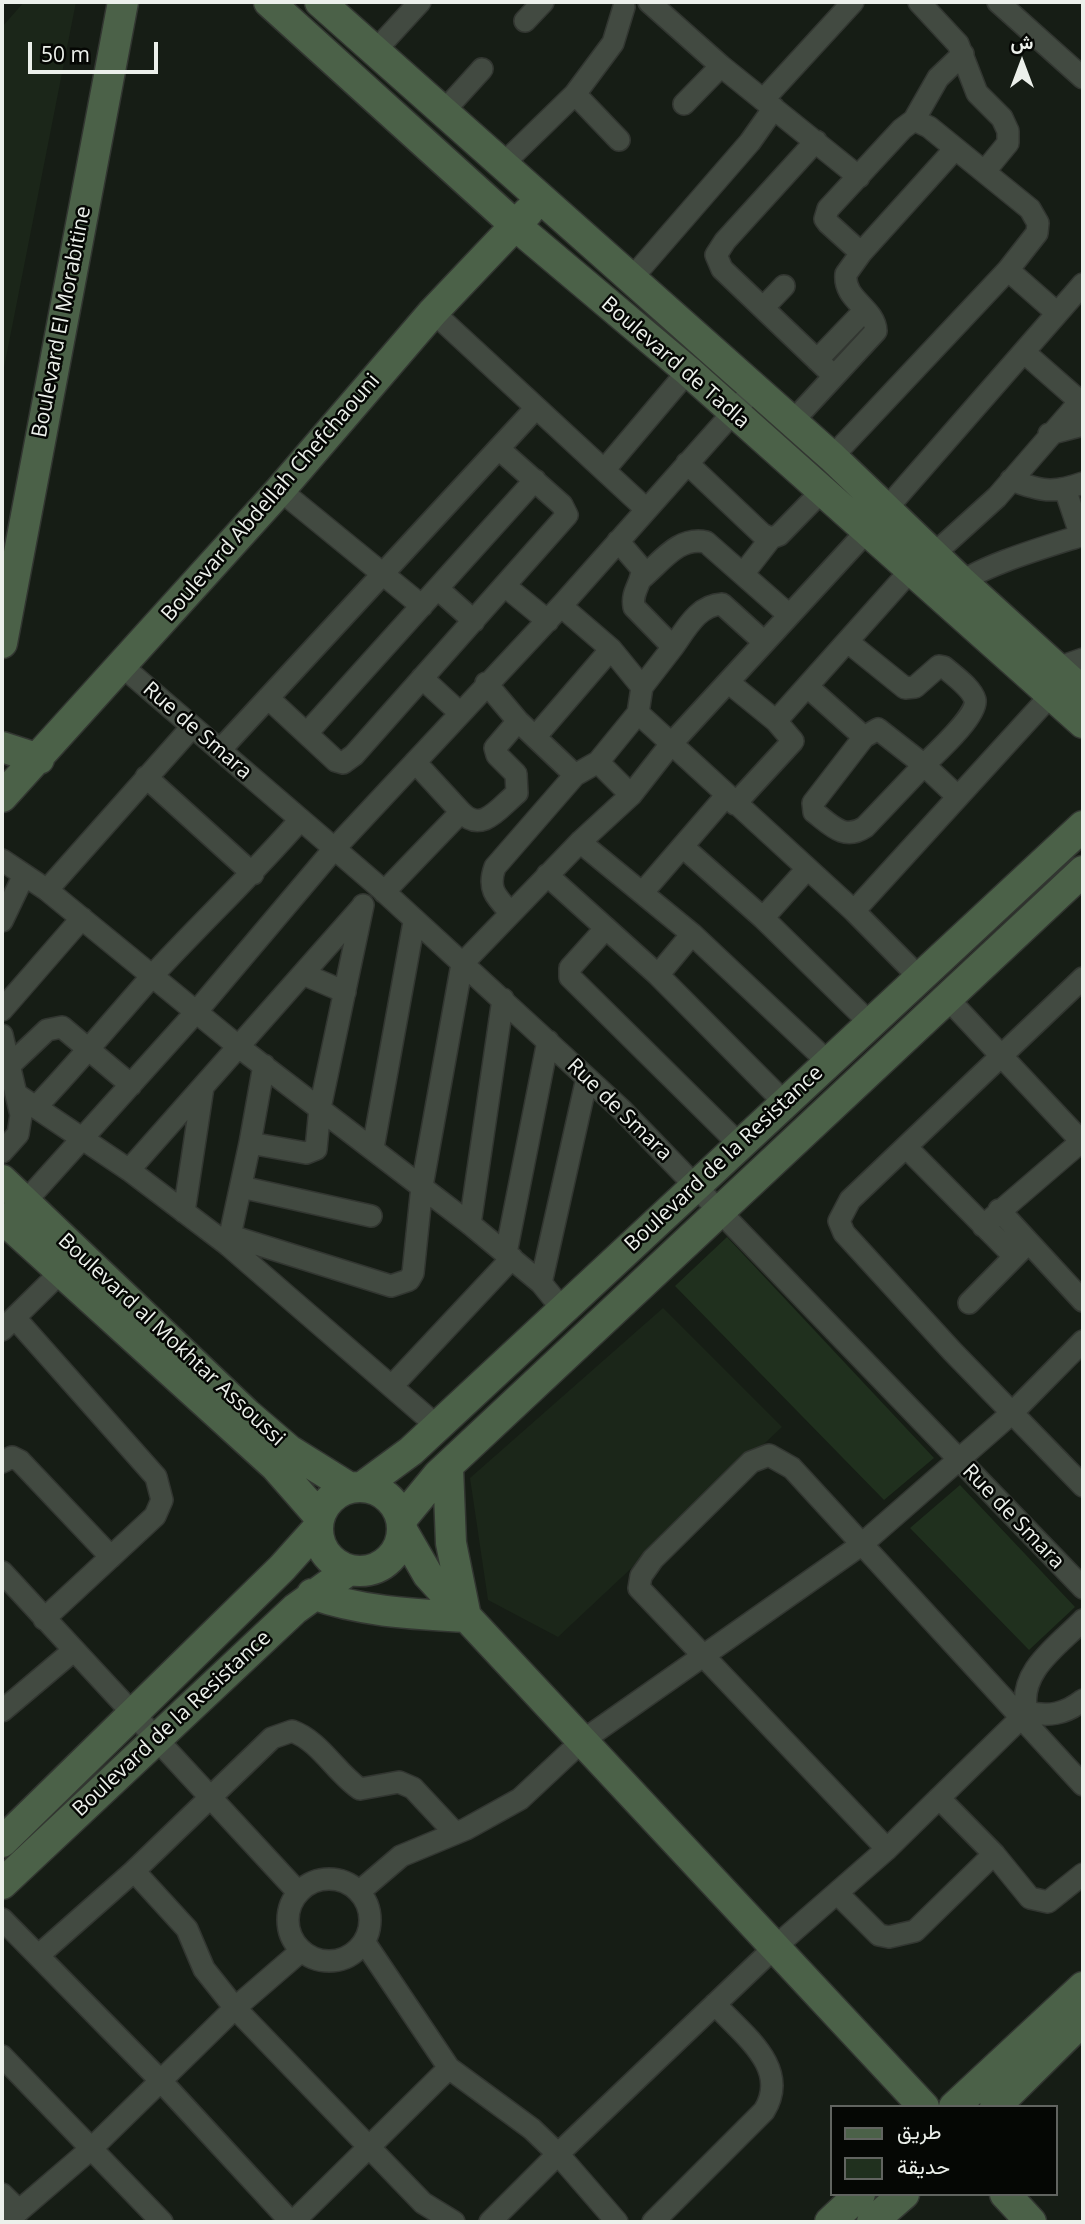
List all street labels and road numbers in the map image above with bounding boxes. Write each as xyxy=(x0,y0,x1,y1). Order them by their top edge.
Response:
street label: Boulevard El Morabitine xyxy=(27,204,97,440)
street label: Boulevard de Tadla xyxy=(596,292,754,434)
street label: Boulevard Abdellah Chefchaouni xyxy=(157,369,385,627)
street label: Rue de Smara xyxy=(137,677,257,785)
street label: Rue de Smara xyxy=(561,1054,677,1166)
street label: Boulevard de la Resistance xyxy=(620,1061,828,1257)
street label: Boulevard al Mokhtar Assoussi xyxy=(53,1228,289,1452)
street label: Rue de Smara xyxy=(957,1459,1069,1575)
street label: Boulevard de la Resistance xyxy=(68,1626,276,1822)

